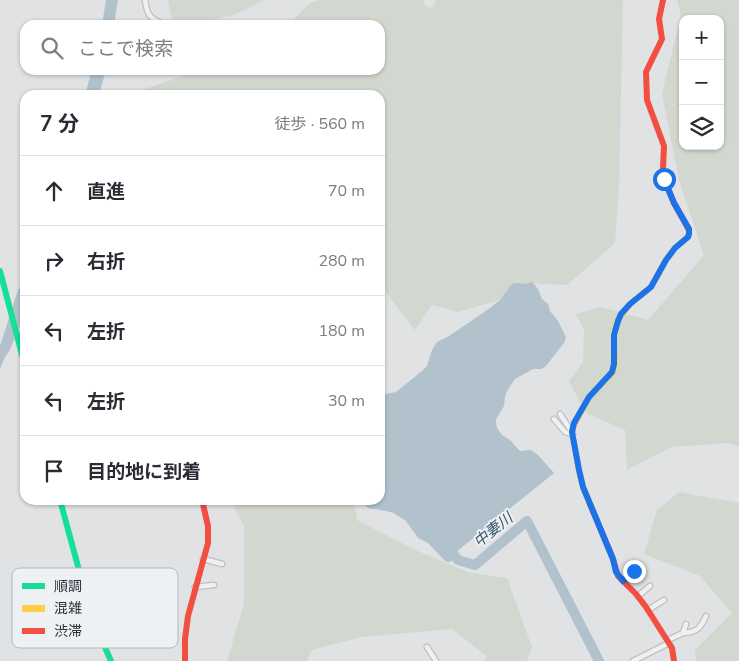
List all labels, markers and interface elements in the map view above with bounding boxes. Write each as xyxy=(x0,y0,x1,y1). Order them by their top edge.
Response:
map controls xyxy=(679,15,724,150)
button: + xyxy=(679,15,724,60)
search box xyxy=(20,20,385,75)
icon: search xyxy=(38,34,66,62)
text: ここで検索 xyxy=(78,36,173,62)
button: − xyxy=(679,60,724,105)
button: layers xyxy=(679,105,724,150)
text: 7 分 xyxy=(40,110,79,138)
text: 徒歩 · 560 m xyxy=(275,113,365,135)
route start xyxy=(653,168,676,191)
icon: ahead xyxy=(40,177,68,205)
text: 直進 xyxy=(87,179,125,205)
text: 70 m xyxy=(328,180,365,202)
icon: right xyxy=(40,247,68,275)
text: 右折 xyxy=(87,249,125,275)
text: 280 m xyxy=(318,250,365,272)
icon: left xyxy=(40,317,68,345)
text: 左折 xyxy=(87,319,125,345)
text: 180 m xyxy=(318,320,365,342)
icon: left xyxy=(40,387,68,415)
text: 左折 xyxy=(87,389,125,415)
text: 30 m xyxy=(328,390,365,412)
icon: arrive xyxy=(40,457,68,485)
text: 目的地に到着 xyxy=(87,459,201,485)
water label: 中妻川 xyxy=(469,507,518,552)
route end xyxy=(623,560,646,583)
legend xyxy=(12,568,178,648)
text: 順調 xyxy=(54,577,82,596)
text: 混雑 xyxy=(54,599,82,618)
text: 渋滞 xyxy=(54,622,82,641)

